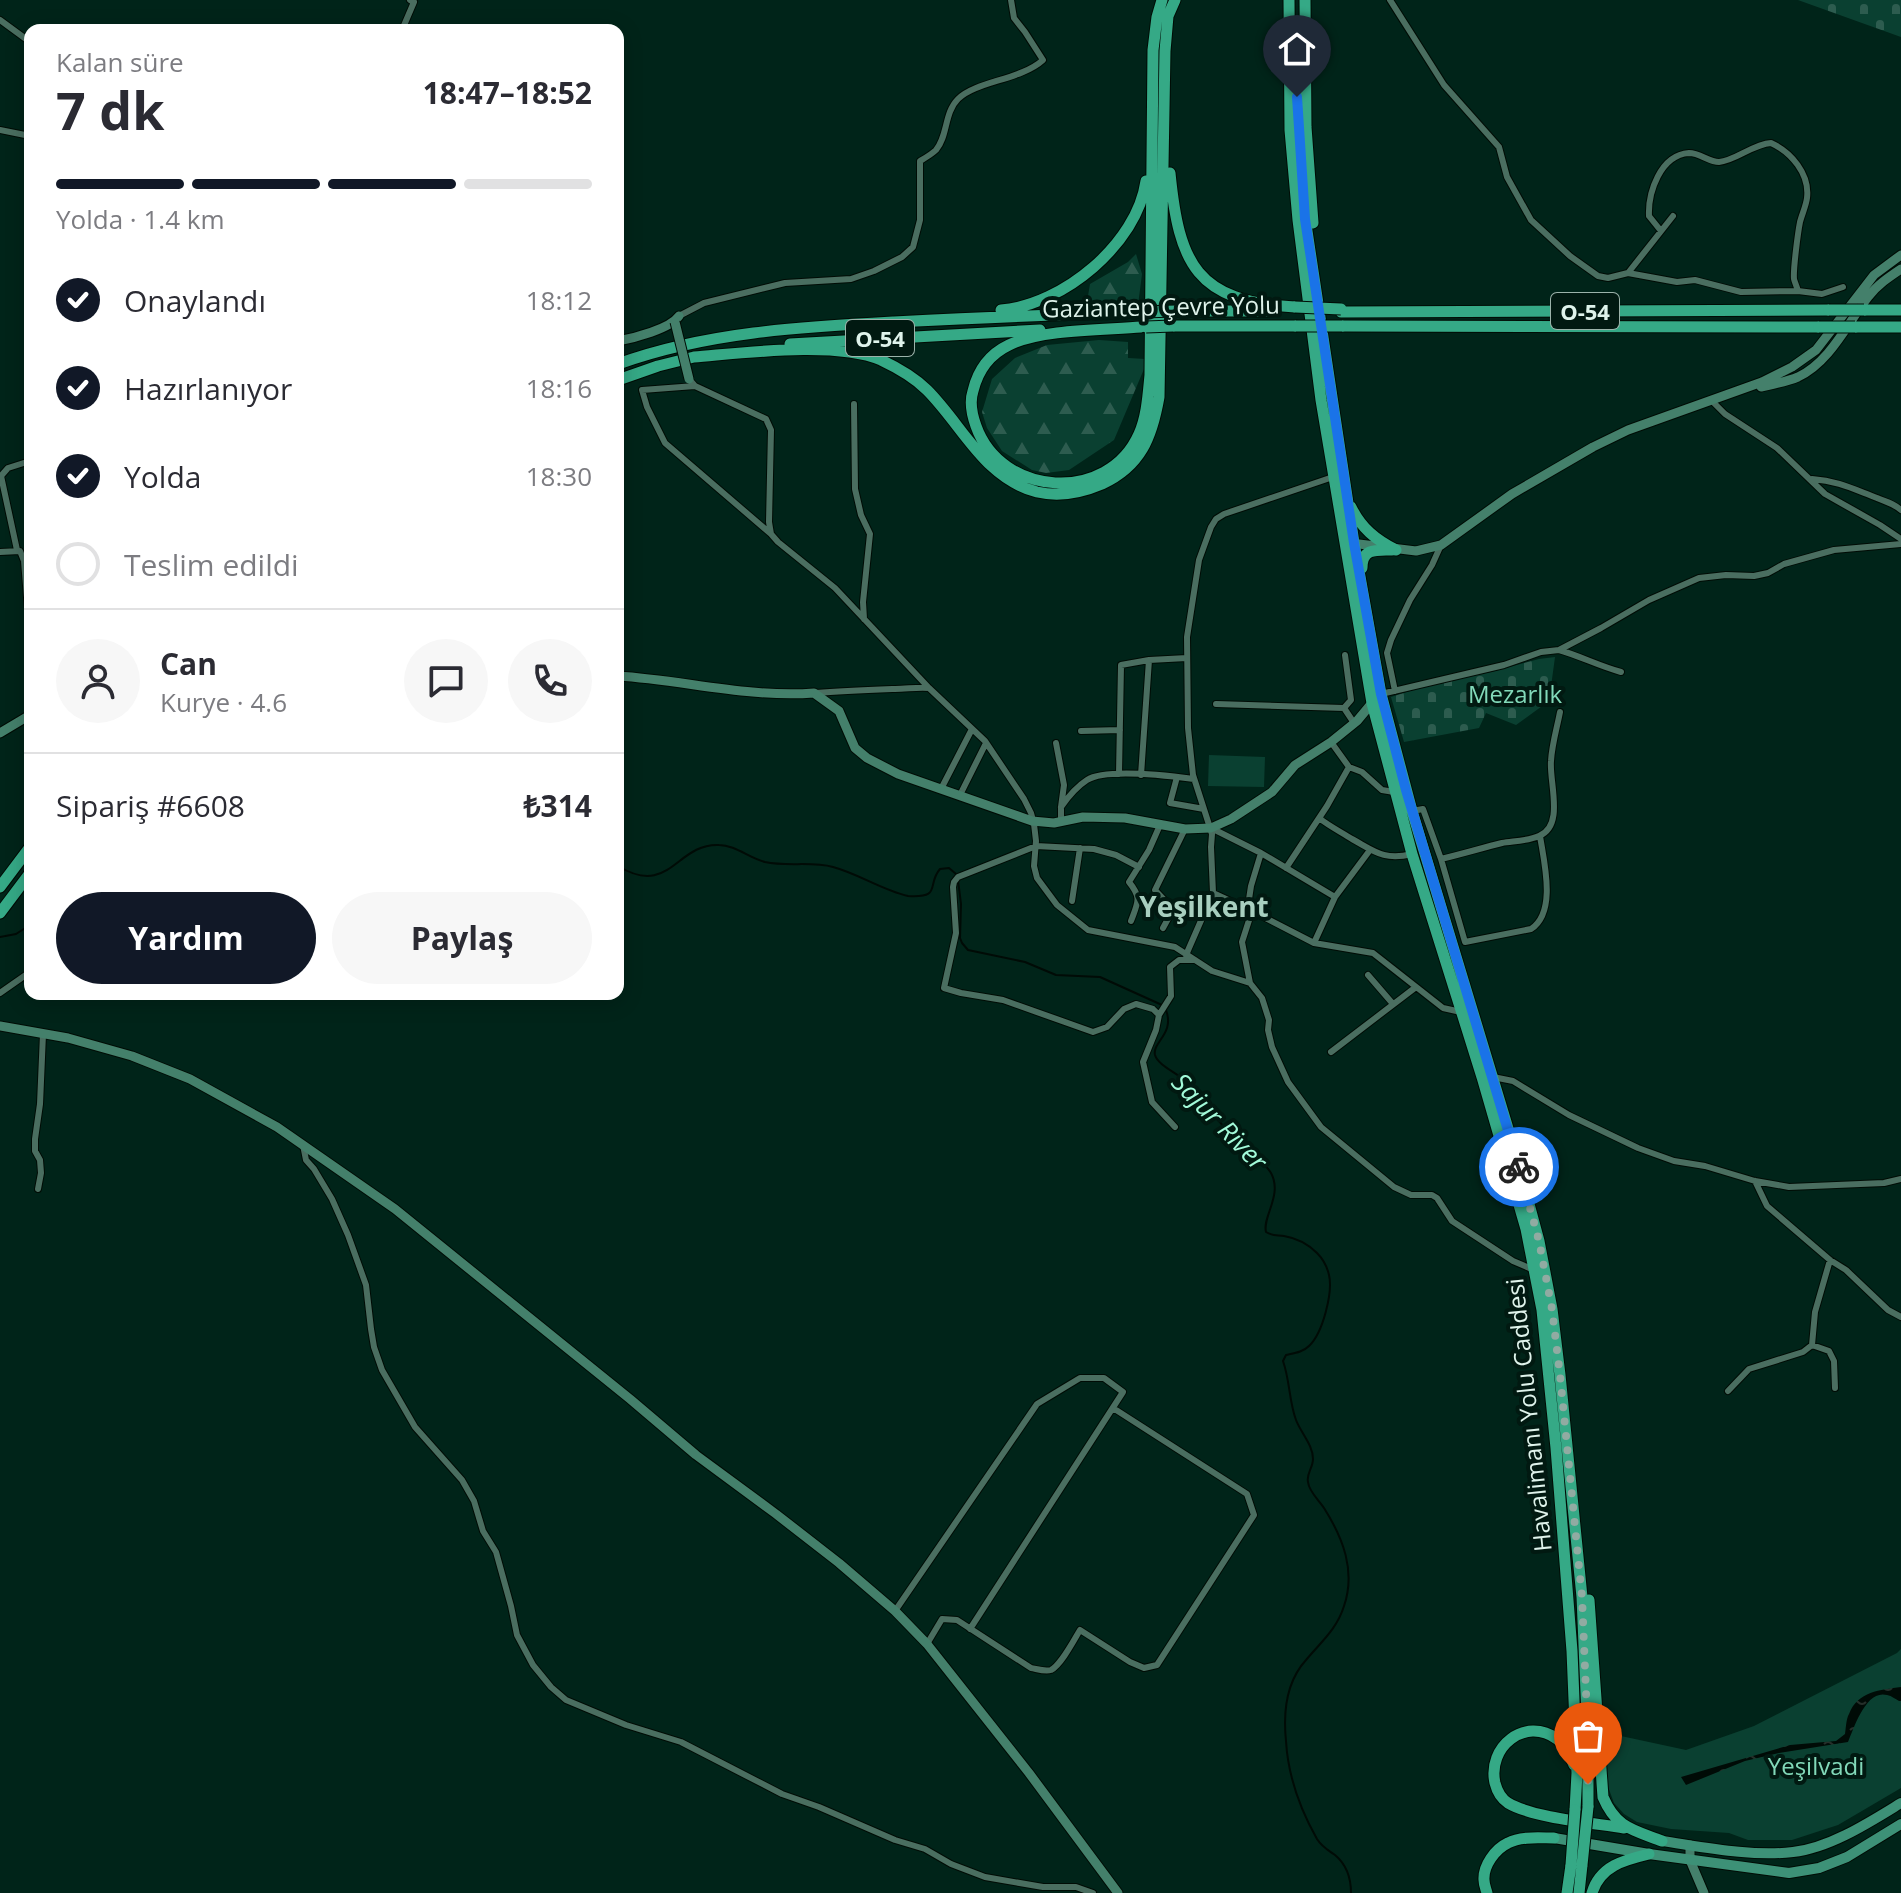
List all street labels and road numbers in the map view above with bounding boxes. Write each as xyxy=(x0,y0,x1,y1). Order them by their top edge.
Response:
street label: Gaziantep Çevre Yolu xyxy=(1042,287,1280,325)
road number: O-54 xyxy=(1551,293,1619,329)
road number: O-54 xyxy=(846,320,914,356)
street label: Havalimanı Yolu Caddesi xyxy=(1497,1277,1559,1553)

